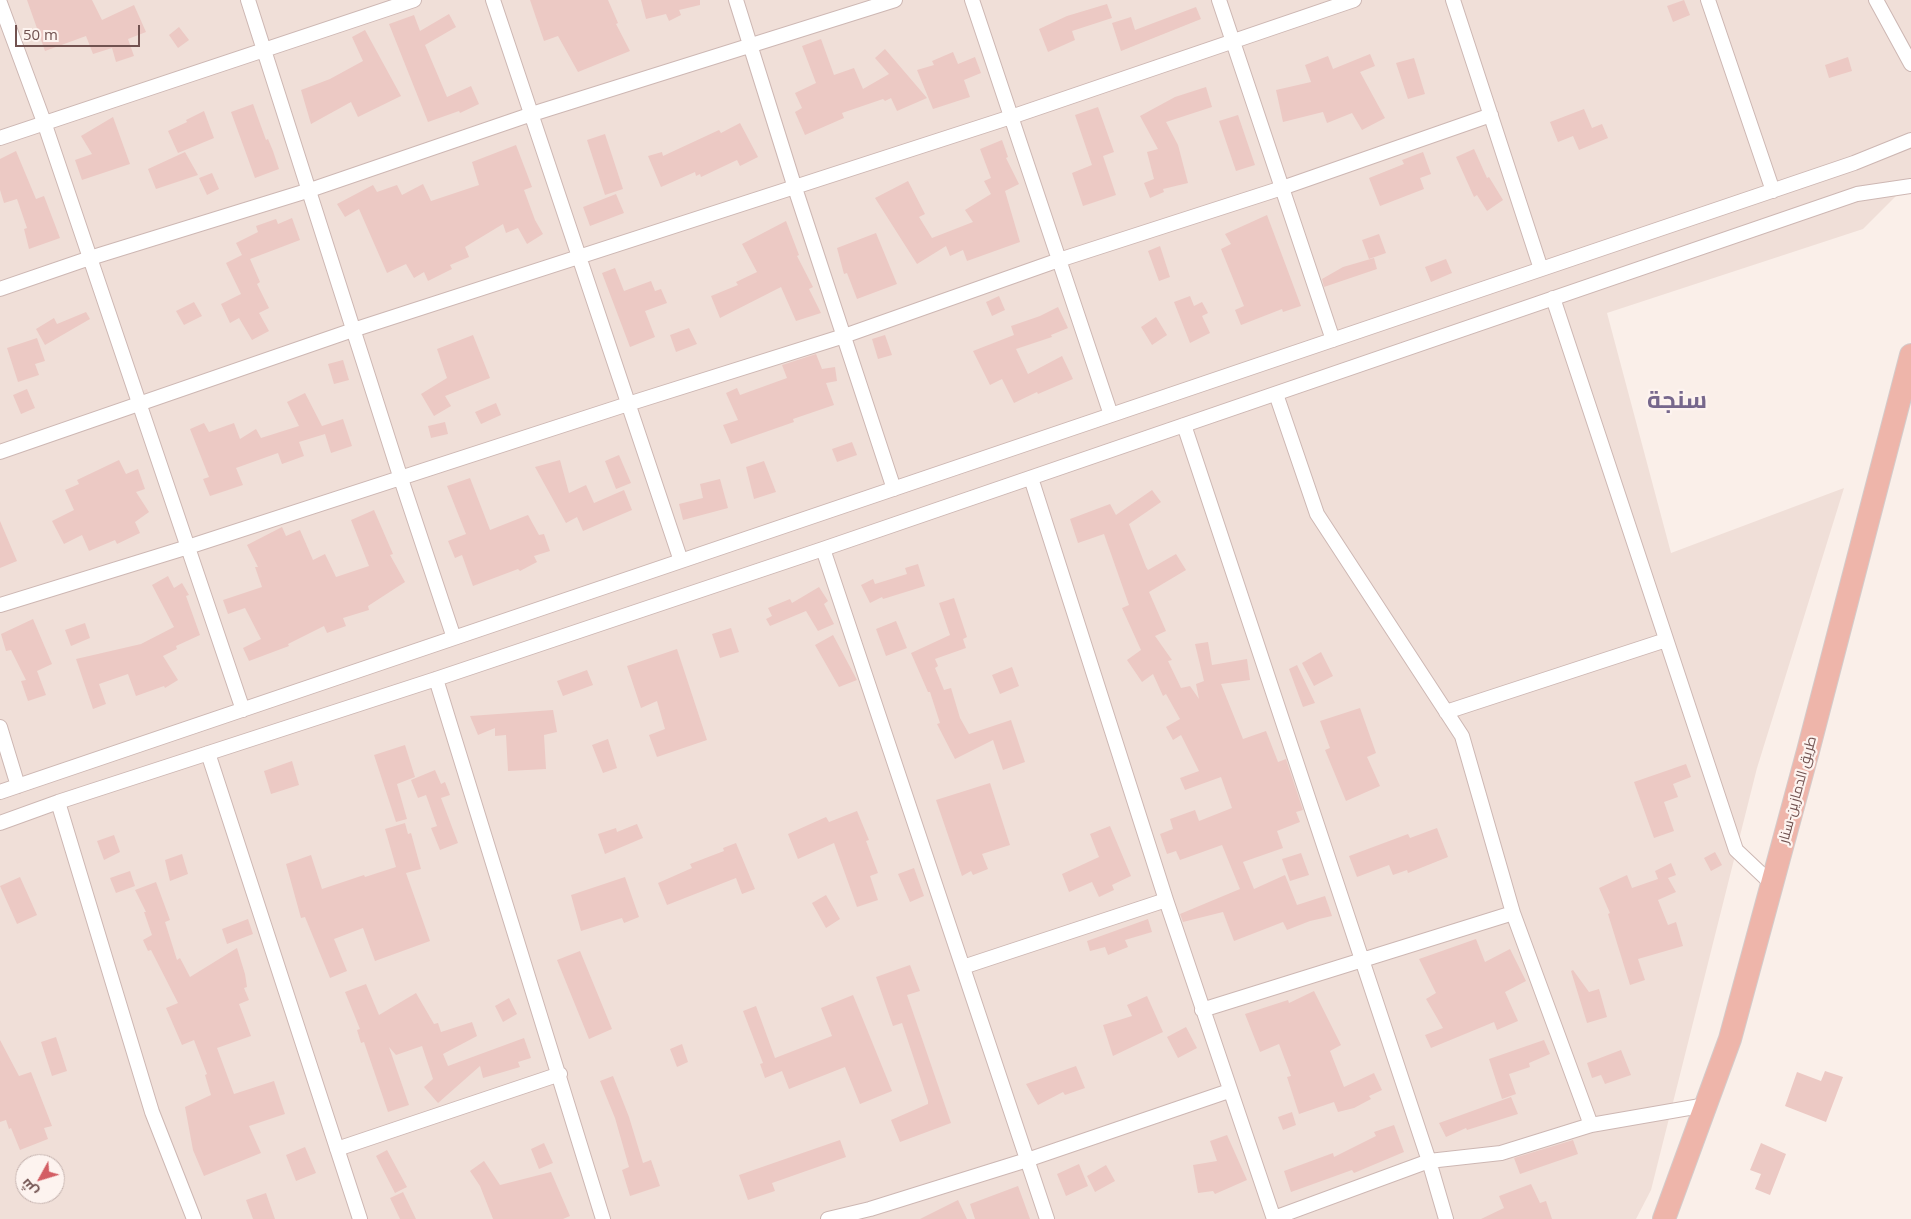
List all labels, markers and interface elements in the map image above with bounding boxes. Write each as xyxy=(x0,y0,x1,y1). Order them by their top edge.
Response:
scale bar xyxy=(18,15,142,47)
text: 50 m xyxy=(23,24,58,44)
district label: سنجة xyxy=(1647,387,1707,415)
street label: طريق الدمازين-سنار xyxy=(1776,735,1820,845)
north arrow xyxy=(15,1154,65,1204)
text: ش xyxy=(16,1175,42,1201)

